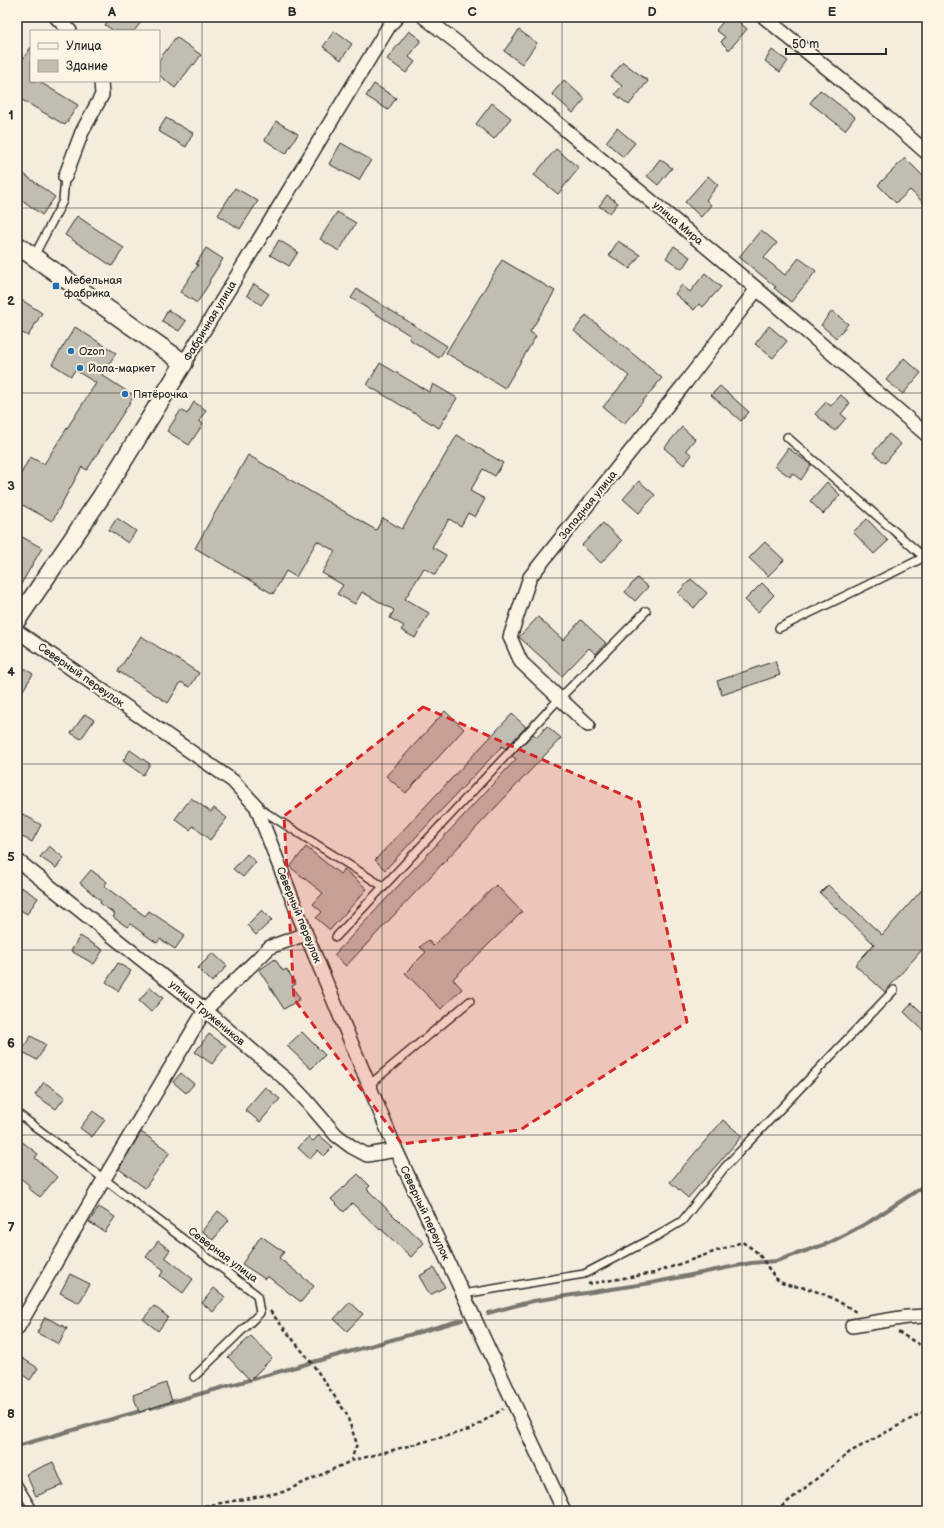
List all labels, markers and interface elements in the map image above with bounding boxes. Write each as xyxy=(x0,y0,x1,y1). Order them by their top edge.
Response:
text: A xyxy=(107,4,116,20)
text: B xyxy=(287,4,297,20)
text: C xyxy=(467,4,477,20)
text: D xyxy=(647,4,657,20)
text: E xyxy=(828,4,837,20)
legend xyxy=(30,30,160,82)
scale bar xyxy=(786,30,886,56)
text: 50 m xyxy=(792,37,819,52)
text: Улица xyxy=(66,39,102,54)
text: Здание xyxy=(66,59,108,74)
text: 1 xyxy=(8,107,14,123)
street label: улица Мира xyxy=(650,198,706,248)
place label: Мебельная фабрика xyxy=(64,274,122,300)
street label: Фабричная улица xyxy=(181,278,239,363)
marker: Мебельная фабрика xyxy=(51,281,61,291)
text: 2 xyxy=(7,293,15,309)
place label: Ozon xyxy=(79,345,105,358)
marker: Ozon xyxy=(66,346,76,356)
place label: Йола-маркет xyxy=(88,362,156,375)
marker: Йола-маркет xyxy=(75,363,85,373)
place label: Пятёрочка xyxy=(133,388,189,401)
marker: Пятёрочка xyxy=(120,389,130,399)
street label: Западная улица xyxy=(556,468,620,542)
text: 3 xyxy=(7,478,15,494)
street label: Северный переулок xyxy=(35,640,127,710)
text: 4 xyxy=(7,664,15,680)
text: 5 xyxy=(7,849,15,865)
street label: Северный переулок xyxy=(274,865,324,965)
street label: улица Тружеников xyxy=(167,978,248,1048)
text: 6 xyxy=(7,1035,15,1051)
street label: Северный переулок xyxy=(397,1164,453,1262)
text: 7 xyxy=(7,1220,15,1236)
street label: Северная улица xyxy=(186,1225,261,1286)
text: 8 xyxy=(7,1406,15,1422)

